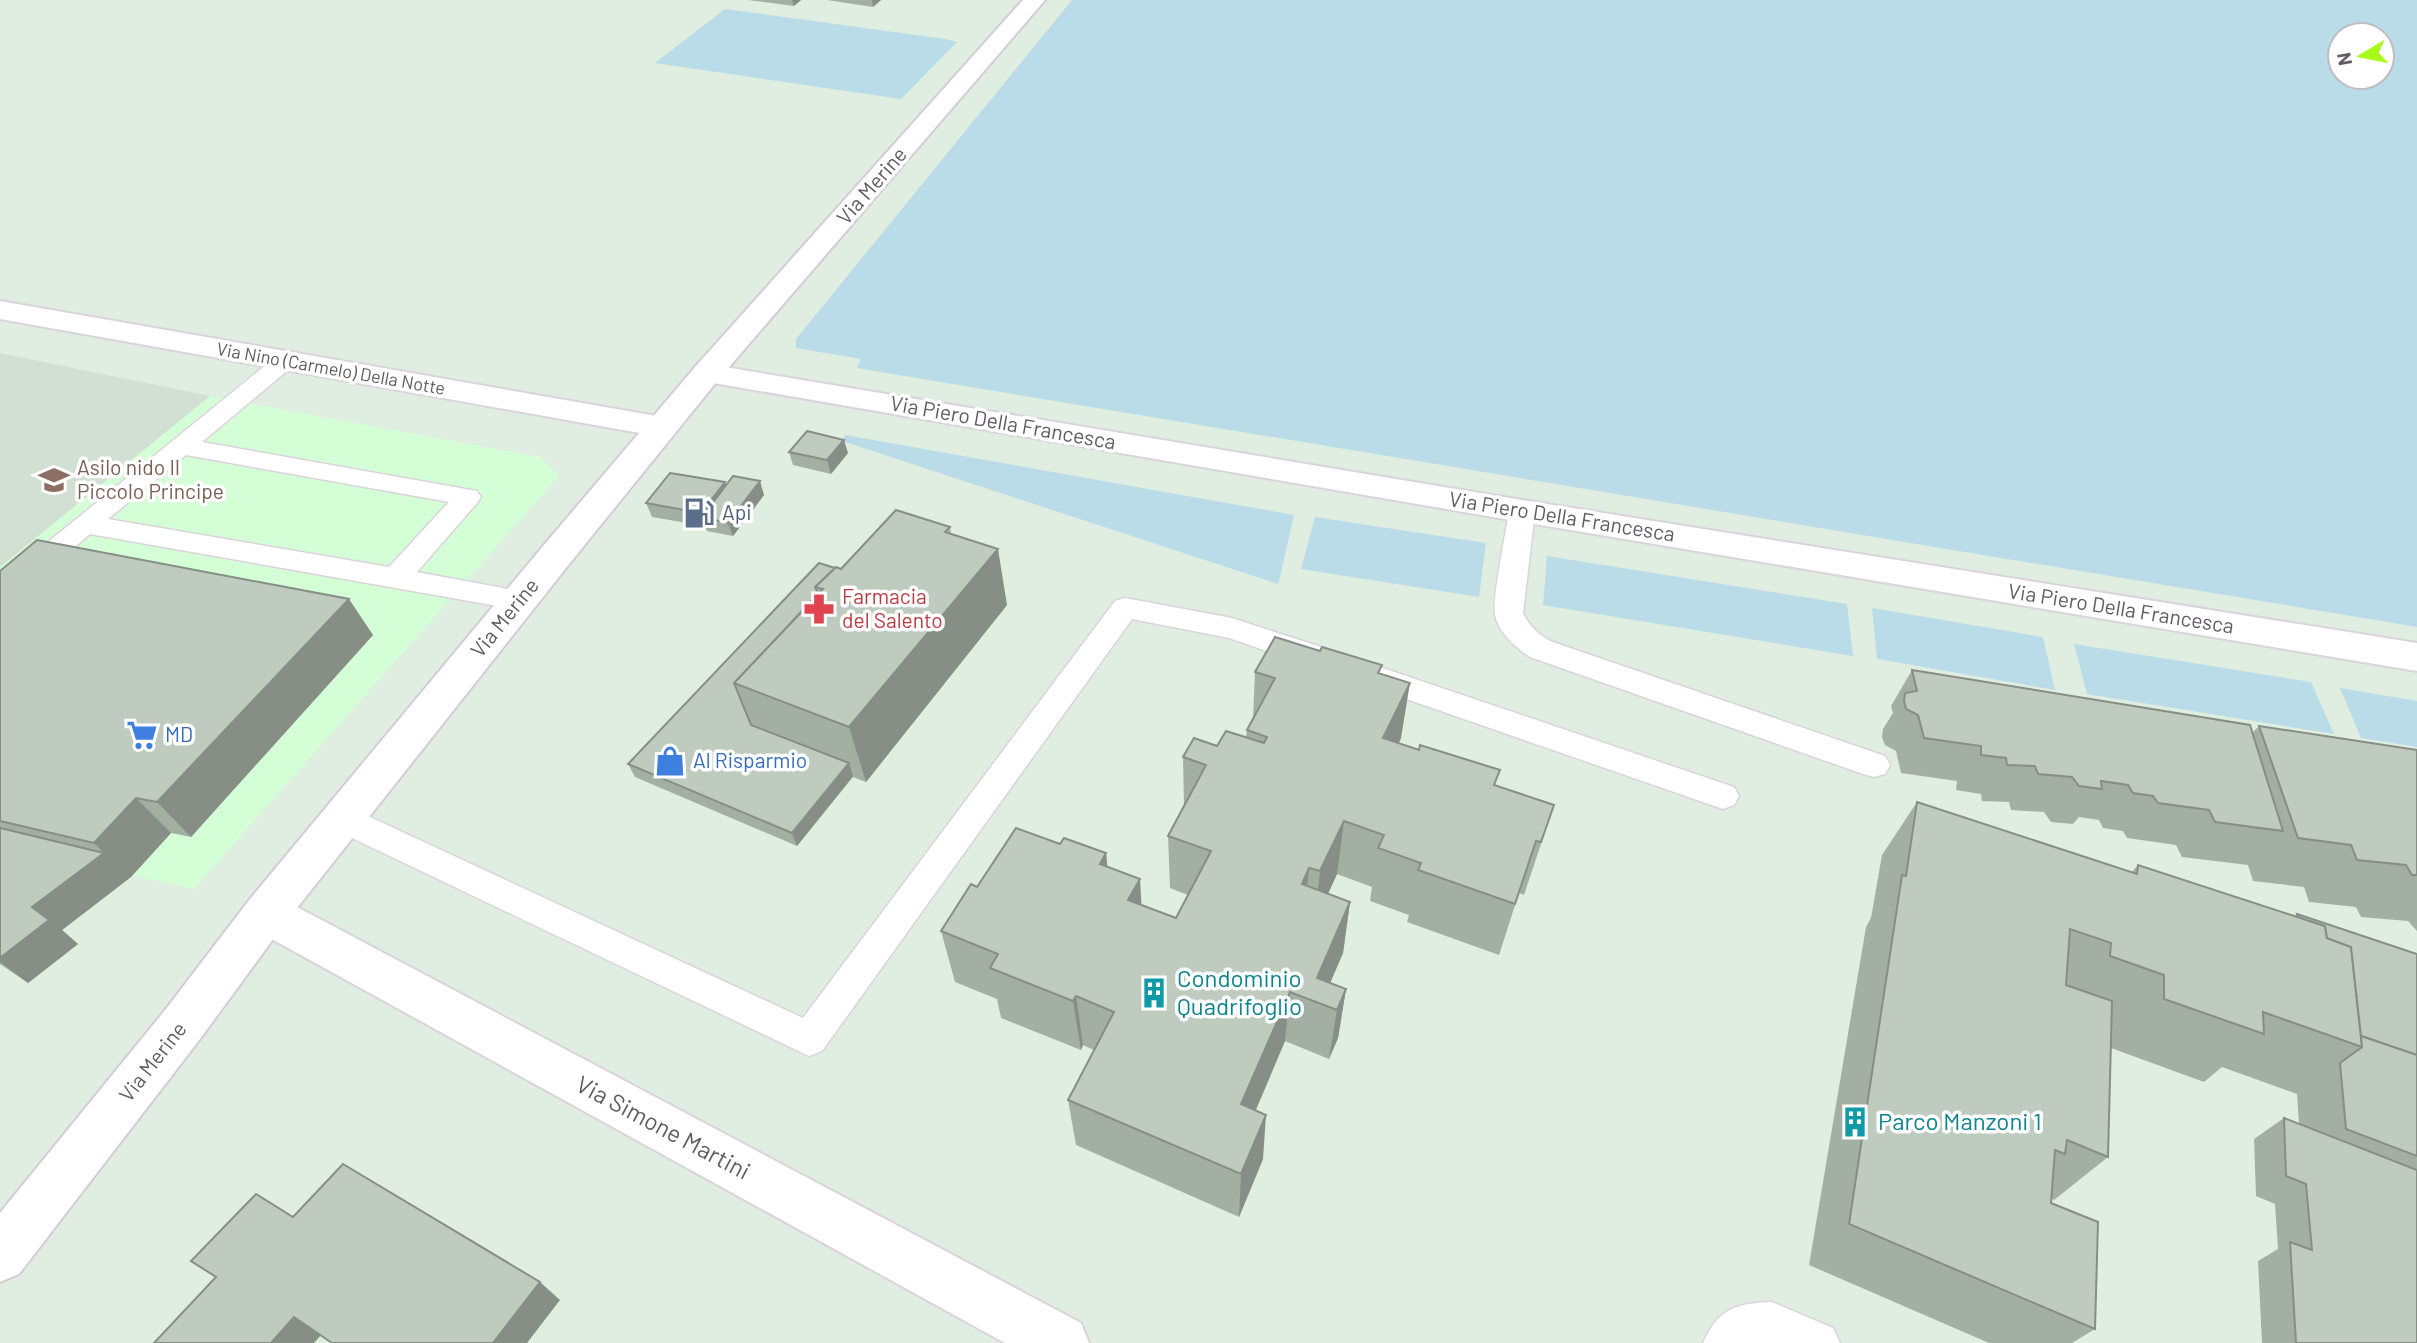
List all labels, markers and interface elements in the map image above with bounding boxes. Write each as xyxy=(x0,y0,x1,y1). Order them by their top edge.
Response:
north arrow xyxy=(2326,21,2396,91)
text: N xyxy=(2331,51,2356,67)
street label: Via Merine xyxy=(831,141,911,229)
street label: Via Nino (Carmelo) Della Notte xyxy=(215,337,447,399)
street label: Via Piero Della Francesca xyxy=(889,389,1118,454)
place label: Asilo nido Il Piccolo Principe xyxy=(77,454,224,503)
school or university icon: Asilo nido Il Piccolo Principe xyxy=(37,463,71,497)
street label: Via Piero Della Francesca xyxy=(1447,485,1677,546)
fuel station icon: Api xyxy=(682,496,716,530)
place label: Api xyxy=(722,499,752,524)
street label: Via Merine xyxy=(464,573,543,662)
street label: Via Piero Della Francesca xyxy=(2006,577,2236,638)
place label: Farmacia del Salento xyxy=(842,583,943,632)
pharmacy icon: Farmacia del Salento xyxy=(802,592,836,626)
supermarket icon: MD xyxy=(125,718,159,752)
place label: MD xyxy=(165,721,193,746)
shop icon: Al Risparmio xyxy=(653,744,687,778)
place label: Al Risparmio xyxy=(693,747,807,772)
place label: Condominio Quadrifoglio xyxy=(1177,963,1302,1020)
building icon: Condominio Quadrifoglio xyxy=(1137,976,1171,1010)
street label: Via Merine xyxy=(113,1016,191,1106)
street label: Via Simone Martini xyxy=(572,1069,756,1185)
building icon: Parco Manzoni 1 xyxy=(1838,1105,1872,1139)
place label: Parco Manzoni 1 xyxy=(1878,1106,2042,1135)

